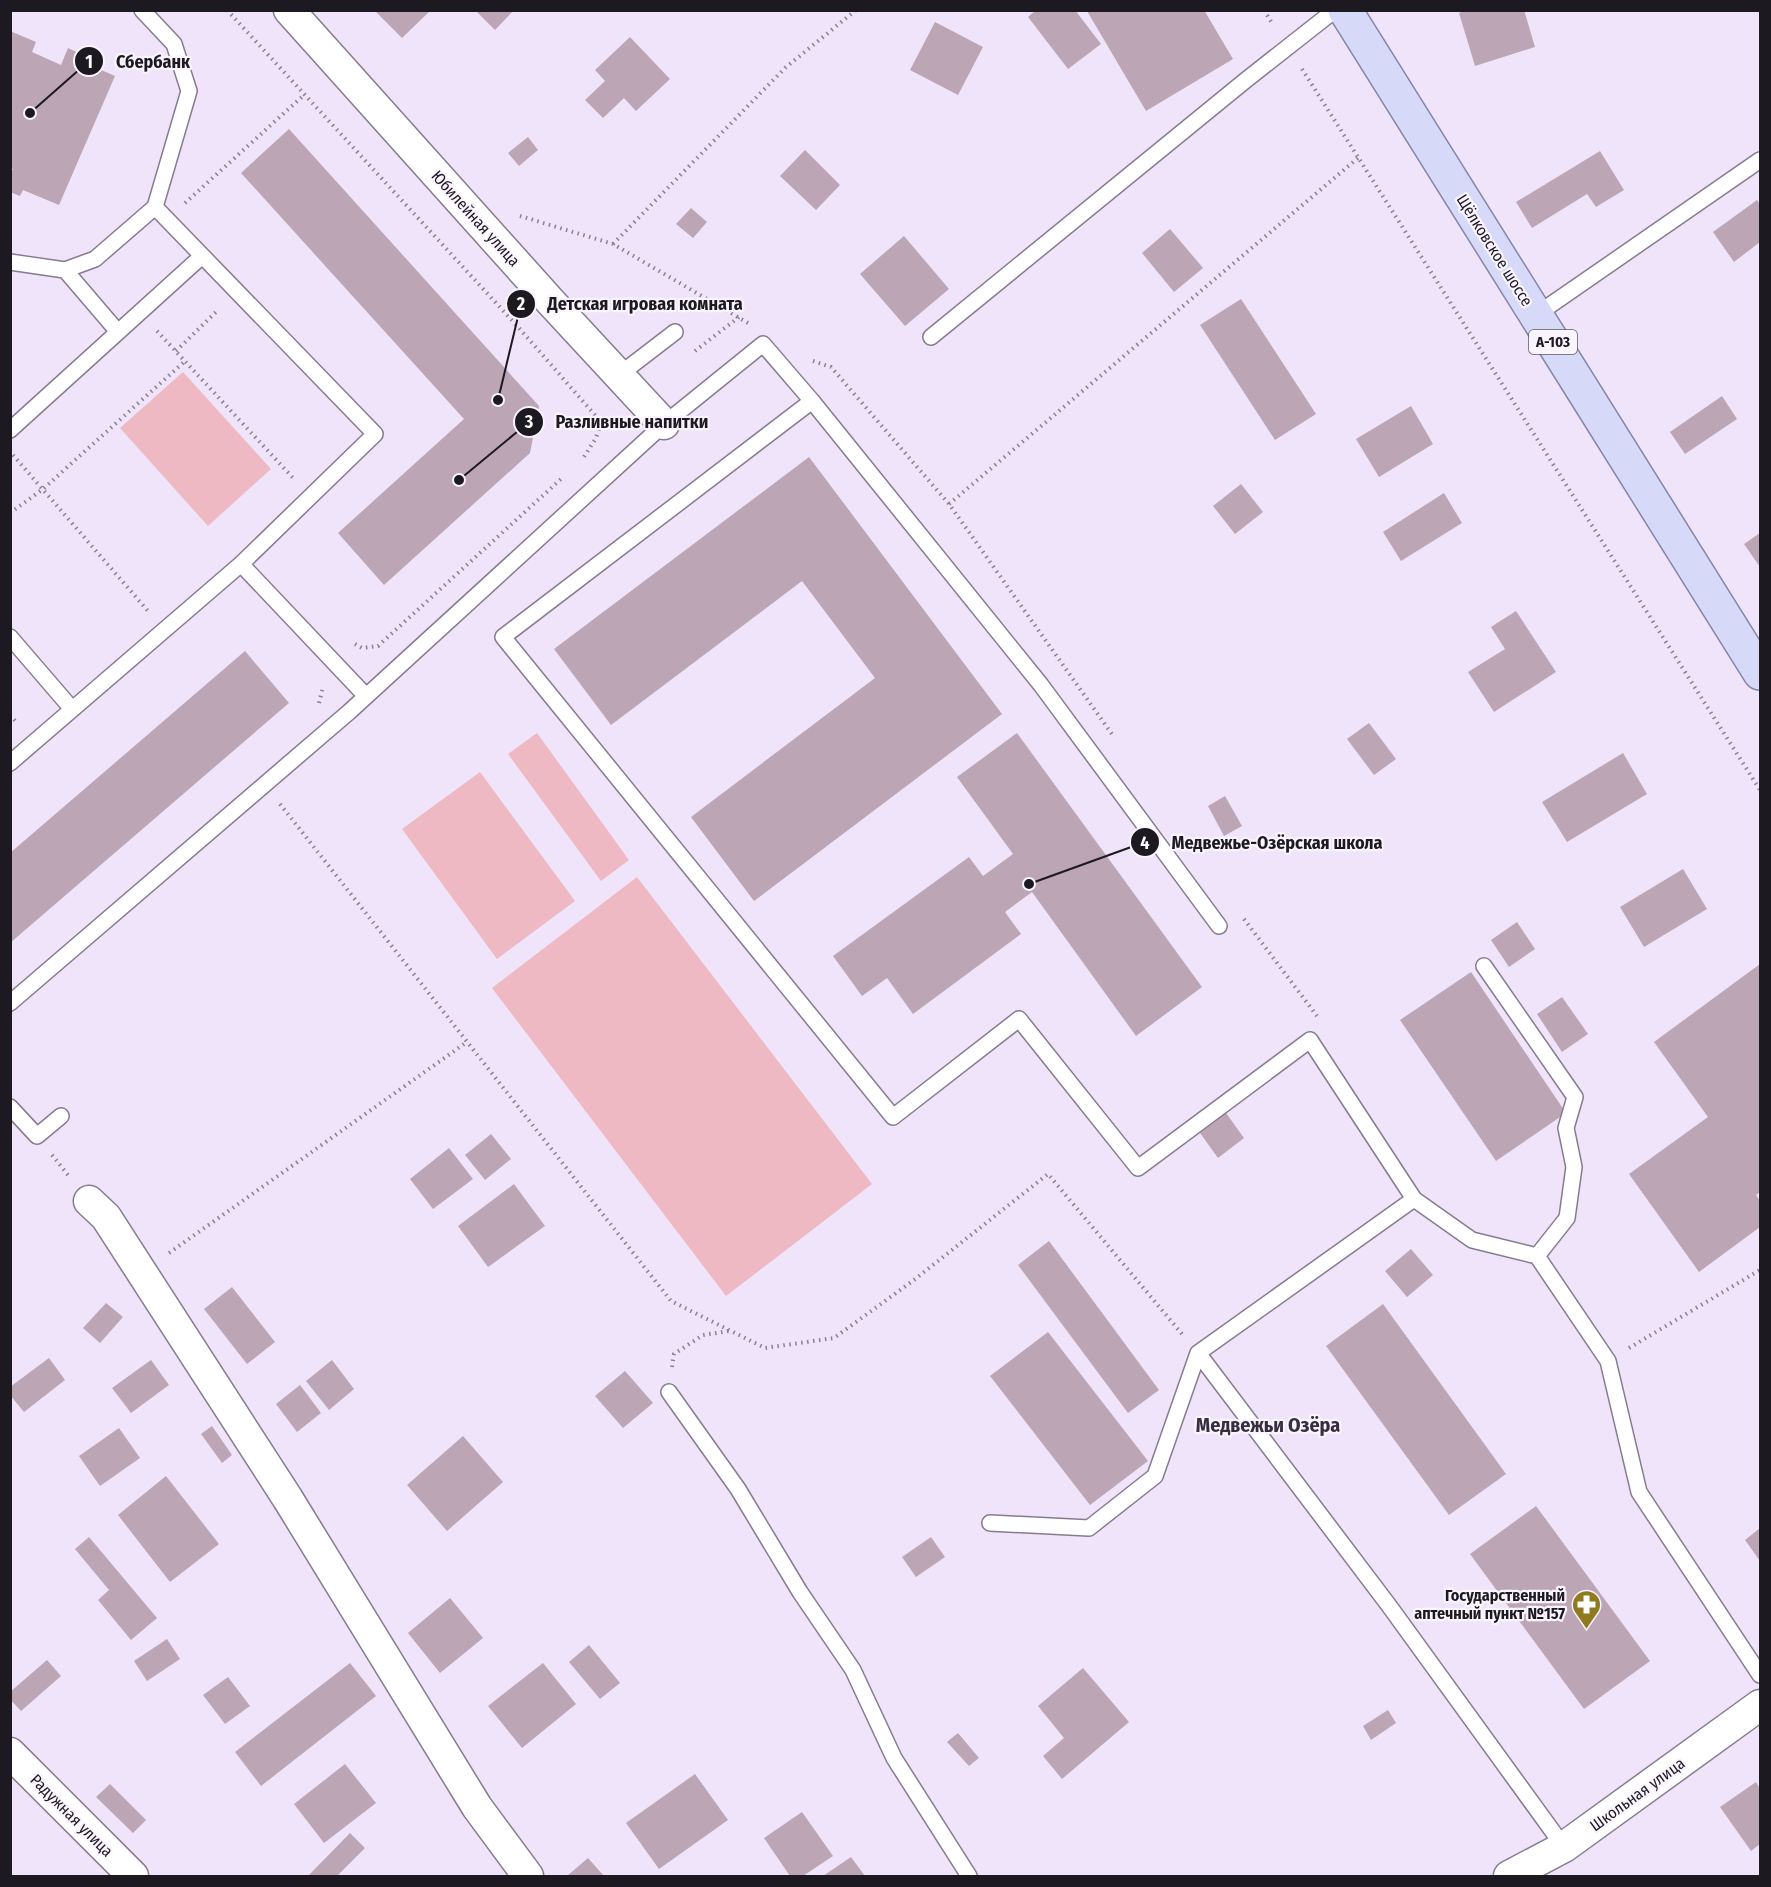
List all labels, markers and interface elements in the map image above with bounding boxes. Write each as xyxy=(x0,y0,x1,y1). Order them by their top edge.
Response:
callout: Сбербанк xyxy=(74,43,202,79)
text: 1 xyxy=(85,51,93,73)
text: Сбербанк xyxy=(116,51,191,73)
street label: Юбилейная улица xyxy=(427,166,524,270)
street label: Щёлковское шоссе xyxy=(1453,191,1537,310)
callout: Детская игровая комната xyxy=(506,286,755,322)
text: 2 xyxy=(516,293,525,315)
text: Детская игровая комната xyxy=(546,293,743,315)
road number: А-103 xyxy=(1529,330,1577,354)
callout: Разливные напитки xyxy=(514,404,721,440)
text: 3 xyxy=(524,411,534,433)
text: Разливные напитки xyxy=(556,411,708,433)
callout: Медвежье-Озёрская школа xyxy=(1130,824,1395,860)
text: 4 xyxy=(1140,832,1150,854)
text: Медвежье-Озёрская школа xyxy=(1171,832,1383,854)
district label: Медвежьи Озёра xyxy=(1196,1413,1340,1437)
place label: Государственный аптечный пункт №157 xyxy=(1414,1586,1565,1623)
pharmacy icon: Государственный аптечный пункт №157 xyxy=(1570,1588,1602,1630)
street label: Школьная улица xyxy=(1586,1754,1689,1835)
street label: Радужная улица xyxy=(26,1770,117,1861)

